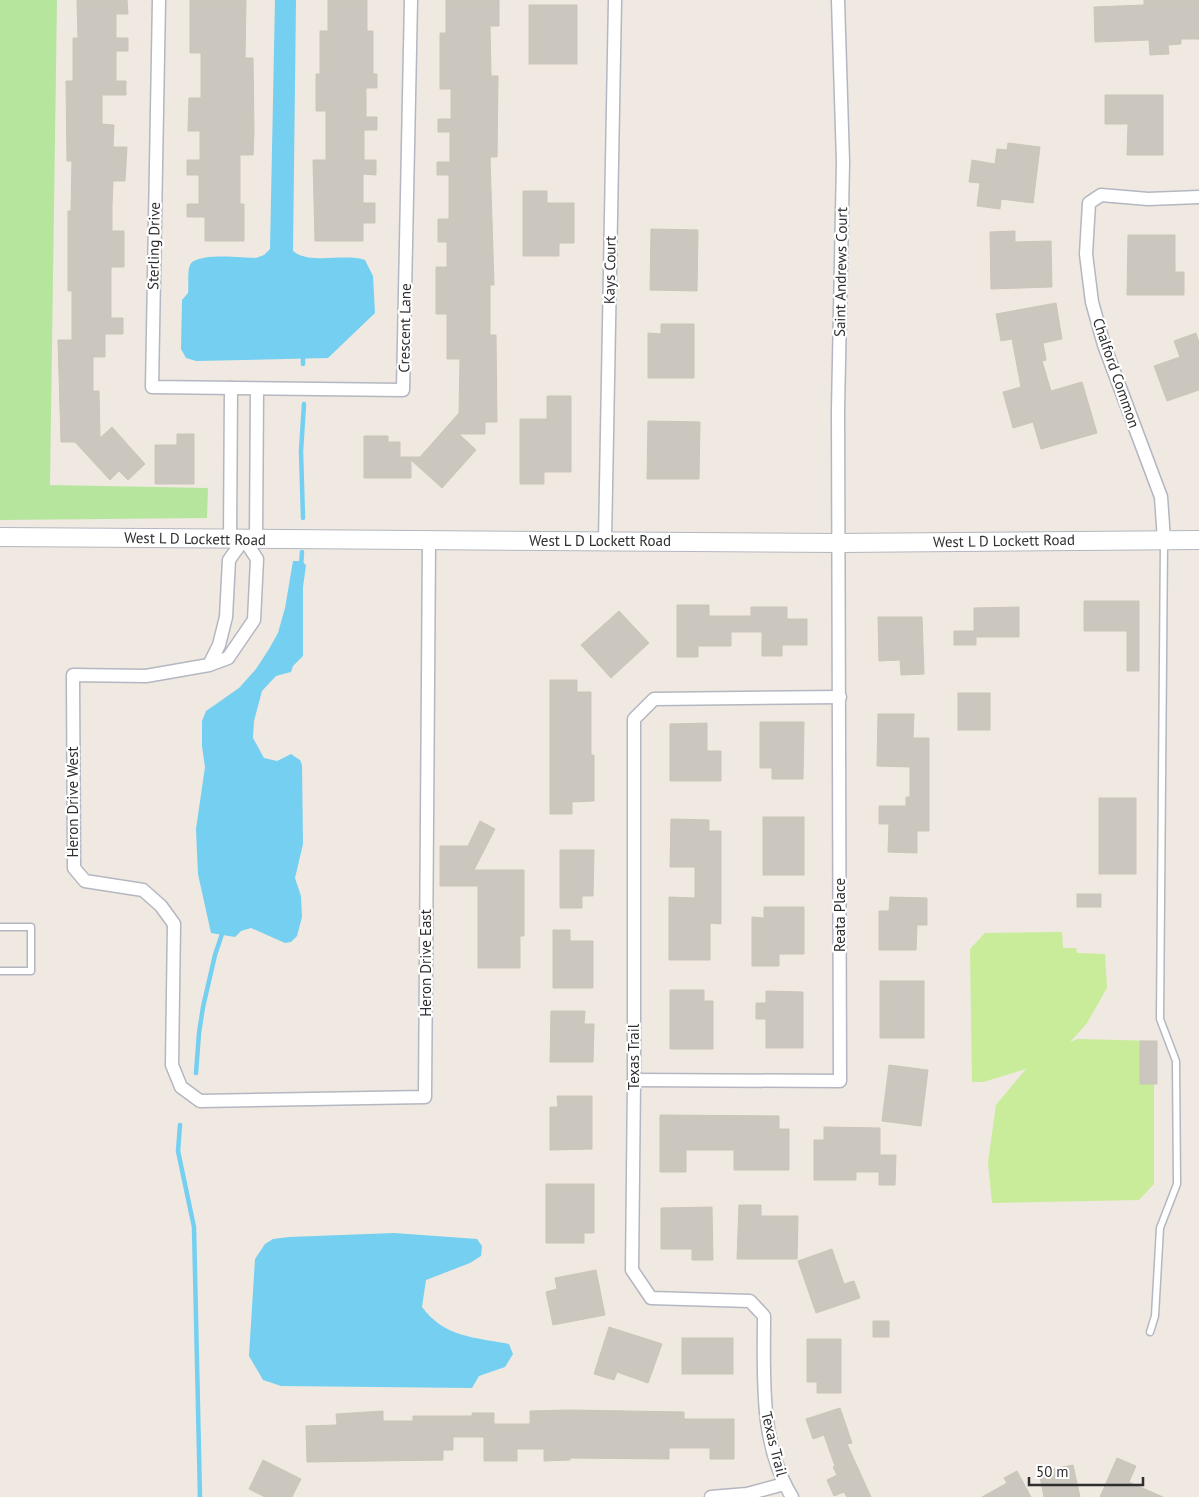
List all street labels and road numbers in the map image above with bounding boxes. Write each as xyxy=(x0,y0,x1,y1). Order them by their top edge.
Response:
street label: Sterling Drive xyxy=(143,202,164,290)
street label: Saint Andrews Court xyxy=(830,207,851,337)
street label: Kays Court xyxy=(599,236,620,304)
street label: Crescent Lane xyxy=(394,283,415,373)
street label: Chalford Common xyxy=(1089,315,1144,430)
street label: West L D Lockett Road xyxy=(124,528,266,549)
street label: West L D Lockett Road xyxy=(933,530,1075,551)
street label: West L D Lockett Road xyxy=(529,531,671,550)
street label: Heron Drive West xyxy=(63,746,82,858)
street label: Reata Place xyxy=(830,878,849,952)
street label: Heron Drive East xyxy=(416,909,435,1017)
street label: Texas Trail xyxy=(624,1023,643,1090)
street label: Texas Trail xyxy=(757,1409,792,1479)

